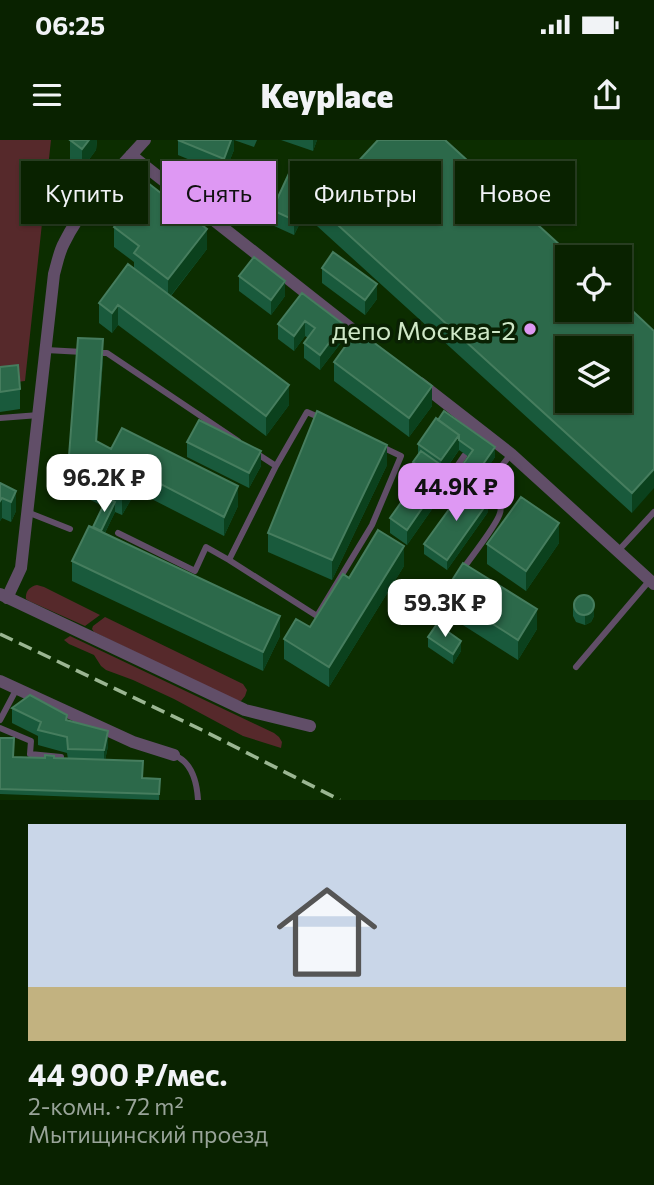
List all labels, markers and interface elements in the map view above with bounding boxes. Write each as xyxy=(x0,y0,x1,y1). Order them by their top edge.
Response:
text: 06:25 xyxy=(35,9,105,40)
text: Keyplace xyxy=(261,75,393,115)
icon: menu xyxy=(28,76,66,114)
icon: share xyxy=(588,76,626,114)
chip: Купить xyxy=(21,161,148,224)
chip: Снять xyxy=(162,161,276,224)
chip: Фильтры xyxy=(290,161,441,224)
chip: Новое xyxy=(455,161,575,224)
map controls xyxy=(555,245,632,413)
button: locate xyxy=(555,245,632,322)
place label: депо Москва-2 xyxy=(332,314,516,345)
marker: депо Москва-2 xyxy=(522,321,538,337)
button: layers xyxy=(555,336,632,413)
pin: 96.2K ₽ xyxy=(39,454,169,514)
text: 96.2K ₽ xyxy=(63,463,145,491)
pin: 44.9K ₽ xyxy=(391,464,521,523)
text: 44.9K ₽ xyxy=(414,472,498,500)
pin: 59.3K ₽ xyxy=(380,580,510,639)
text: 59.3K ₽ xyxy=(404,588,486,616)
icon: home xyxy=(264,869,390,995)
text: 44 900 ₽/мес. xyxy=(28,1055,227,1092)
text: 2-комн. · 72 m² xyxy=(28,1092,184,1120)
text: Мытищинский проезд xyxy=(28,1120,268,1148)

